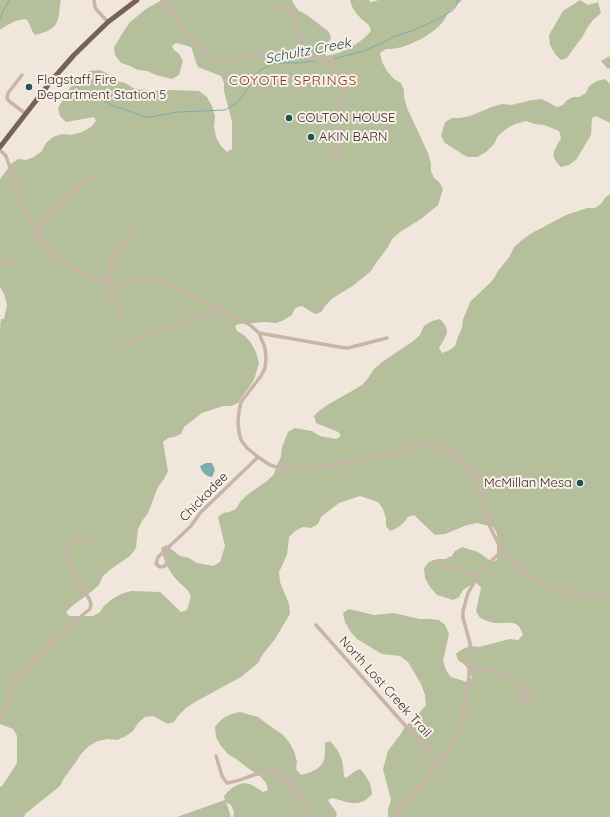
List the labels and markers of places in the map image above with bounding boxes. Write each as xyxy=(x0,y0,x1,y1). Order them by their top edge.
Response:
place label: Flagstaff Fire Department Station 5 xyxy=(37,72,166,103)
marker: Flagstaff Fire Department Station 5 xyxy=(24,82,34,92)
place label: COLTON HOUSE xyxy=(297,110,395,126)
marker: COLTON HOUSE xyxy=(284,113,294,123)
place label: AKIN BARN xyxy=(319,129,387,145)
marker: AKIN BARN xyxy=(306,132,316,142)
place label: McMillan Mesa xyxy=(484,475,572,491)
marker: McMillan Mesa xyxy=(575,478,585,488)

